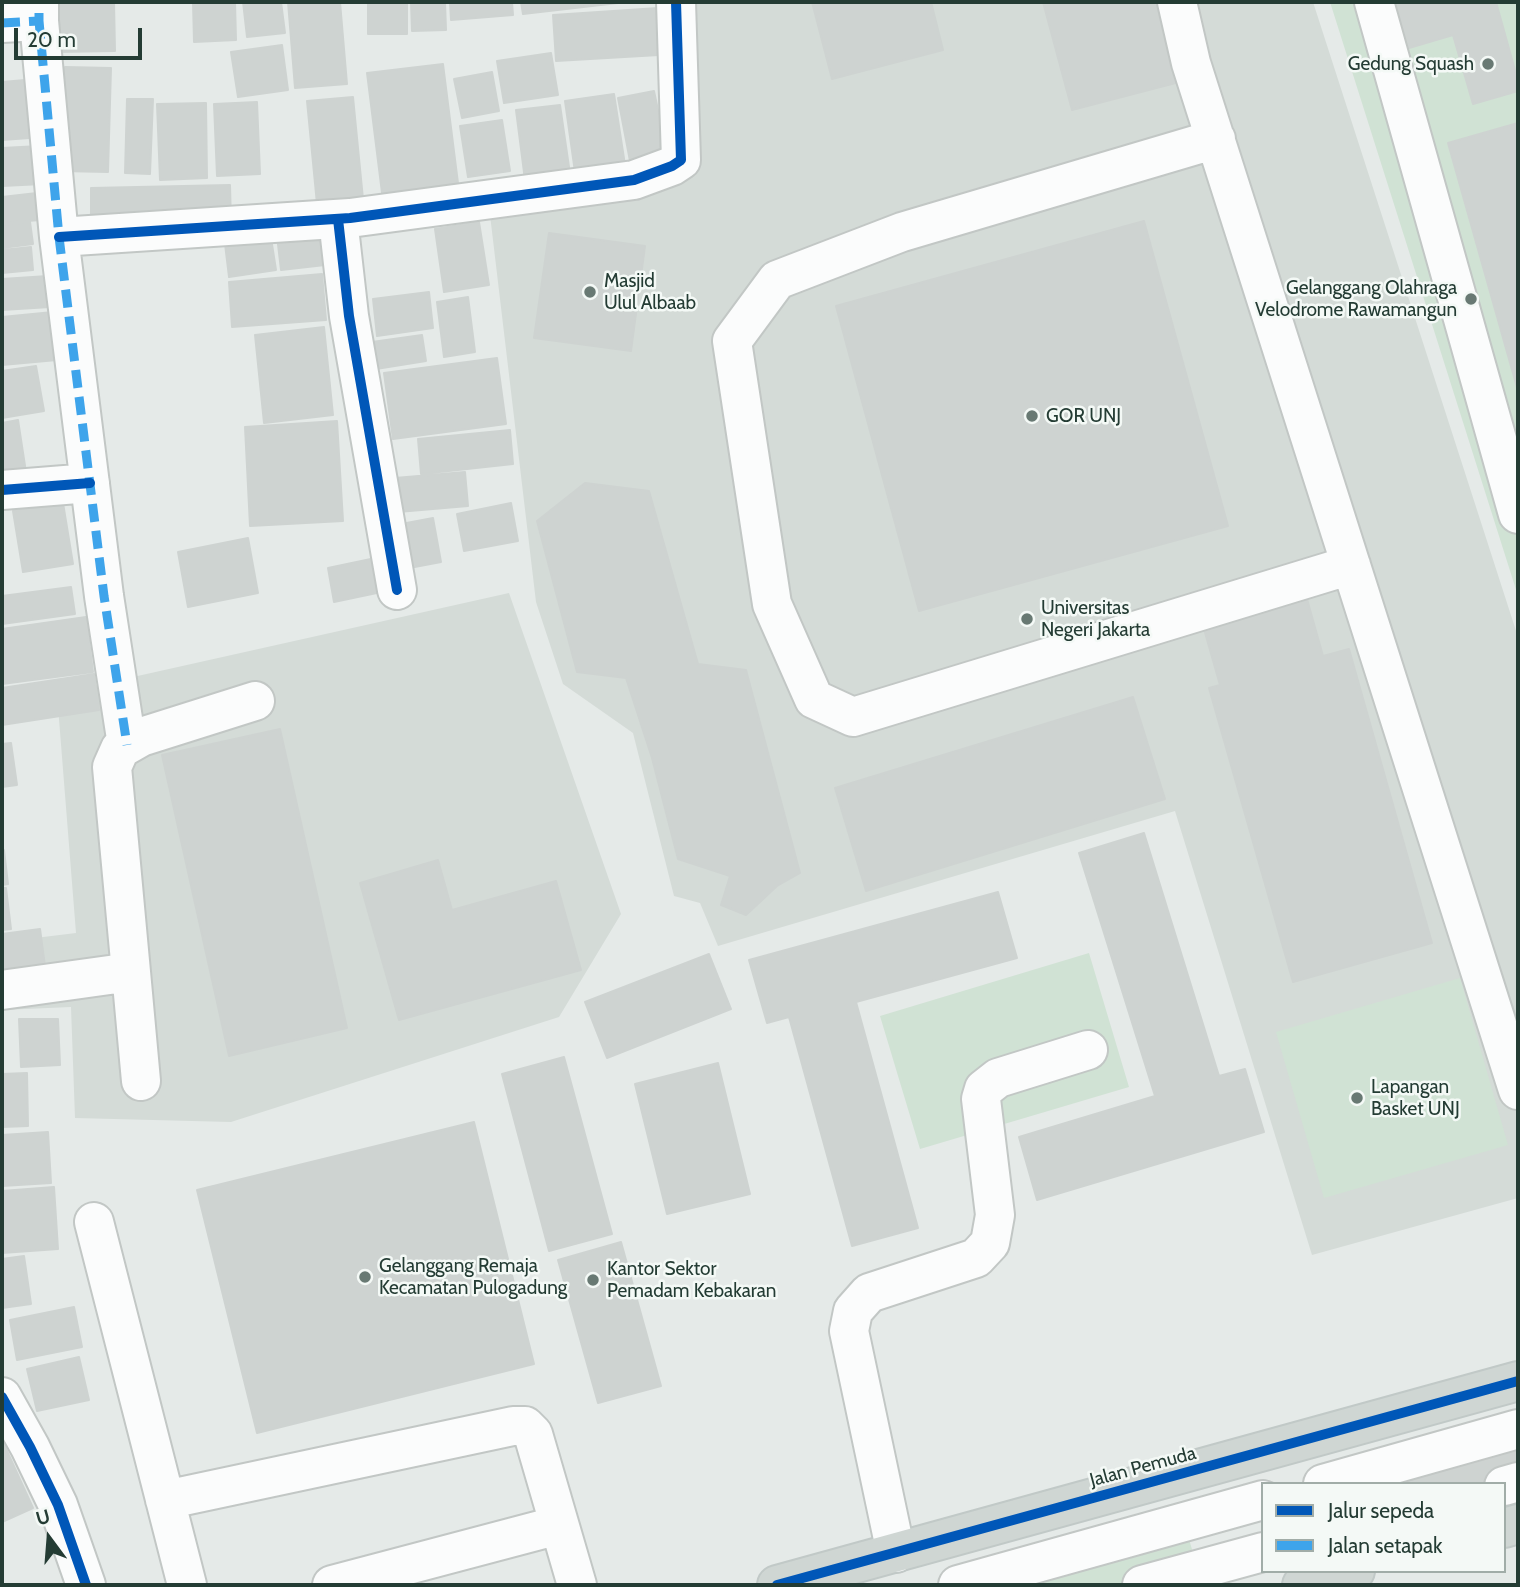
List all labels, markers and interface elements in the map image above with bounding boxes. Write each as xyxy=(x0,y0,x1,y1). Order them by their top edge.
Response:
scale bar xyxy=(18,14,145,58)
text: 20 m xyxy=(27,27,76,52)
place label: Gedung Squash xyxy=(1348,53,1474,75)
marker: Gedung Squash xyxy=(1480,56,1496,72)
place label: Masjid Ulul Albaab xyxy=(604,270,696,314)
place label: Gelanggang Olahraga Velodrome Rawamangun xyxy=(1255,277,1457,321)
marker: Masjid Ulul Albaab xyxy=(582,284,598,300)
marker: Gelanggang Olahraga Velodrome Rawamangun xyxy=(1463,291,1479,307)
place label: GOR UNJ xyxy=(1046,405,1121,427)
marker: GOR UNJ xyxy=(1024,408,1040,424)
place label: Universitas Negeri Jakarta xyxy=(1041,597,1150,641)
marker: Universitas Negeri Jakarta xyxy=(1019,611,1035,627)
place label: Lapangan Basket UNJ xyxy=(1371,1076,1460,1120)
marker: Lapangan Basket UNJ xyxy=(1349,1090,1365,1106)
place label: Gelanggang Remaja Kecamatan Pulogadung xyxy=(379,1255,567,1299)
place label: Kantor Sektor Pemadam Kebakaran xyxy=(607,1258,776,1302)
marker: Gelanggang Remaja Kecamatan Pulogadung xyxy=(357,1269,373,1285)
marker: Kantor Sektor Pemadam Kebakaran xyxy=(585,1272,601,1288)
street label: Jalan Pemuda xyxy=(1087,1442,1199,1492)
legend xyxy=(1261,1482,1506,1573)
text: Jalur sepeda xyxy=(1328,1498,1434,1523)
north arrow xyxy=(14,1503,84,1573)
text: U xyxy=(33,1504,53,1530)
text: Jalan setapak xyxy=(1328,1533,1443,1558)

